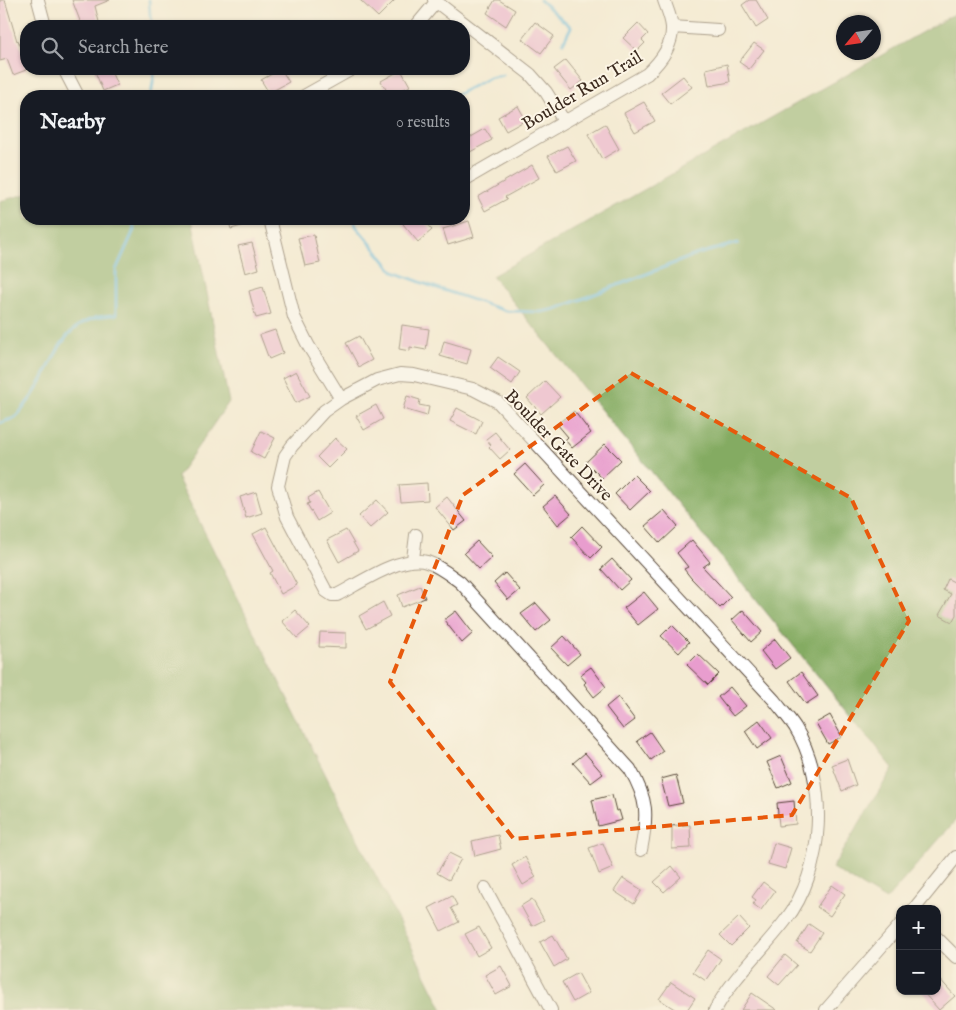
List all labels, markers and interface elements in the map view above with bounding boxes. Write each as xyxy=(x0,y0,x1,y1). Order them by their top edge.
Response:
north arrow xyxy=(836,15,881,60)
search box xyxy=(20,20,470,75)
icon: search xyxy=(38,34,66,62)
text: Search here xyxy=(78,36,169,60)
street label: Boulder Run Trail xyxy=(518,46,647,136)
text: Nearby xyxy=(40,109,105,136)
text: 0 results xyxy=(396,113,450,133)
street label: Boulder Gate Drive xyxy=(499,385,617,507)
map controls xyxy=(896,905,941,995)
button: + xyxy=(896,905,941,950)
button: − xyxy=(896,950,941,995)

